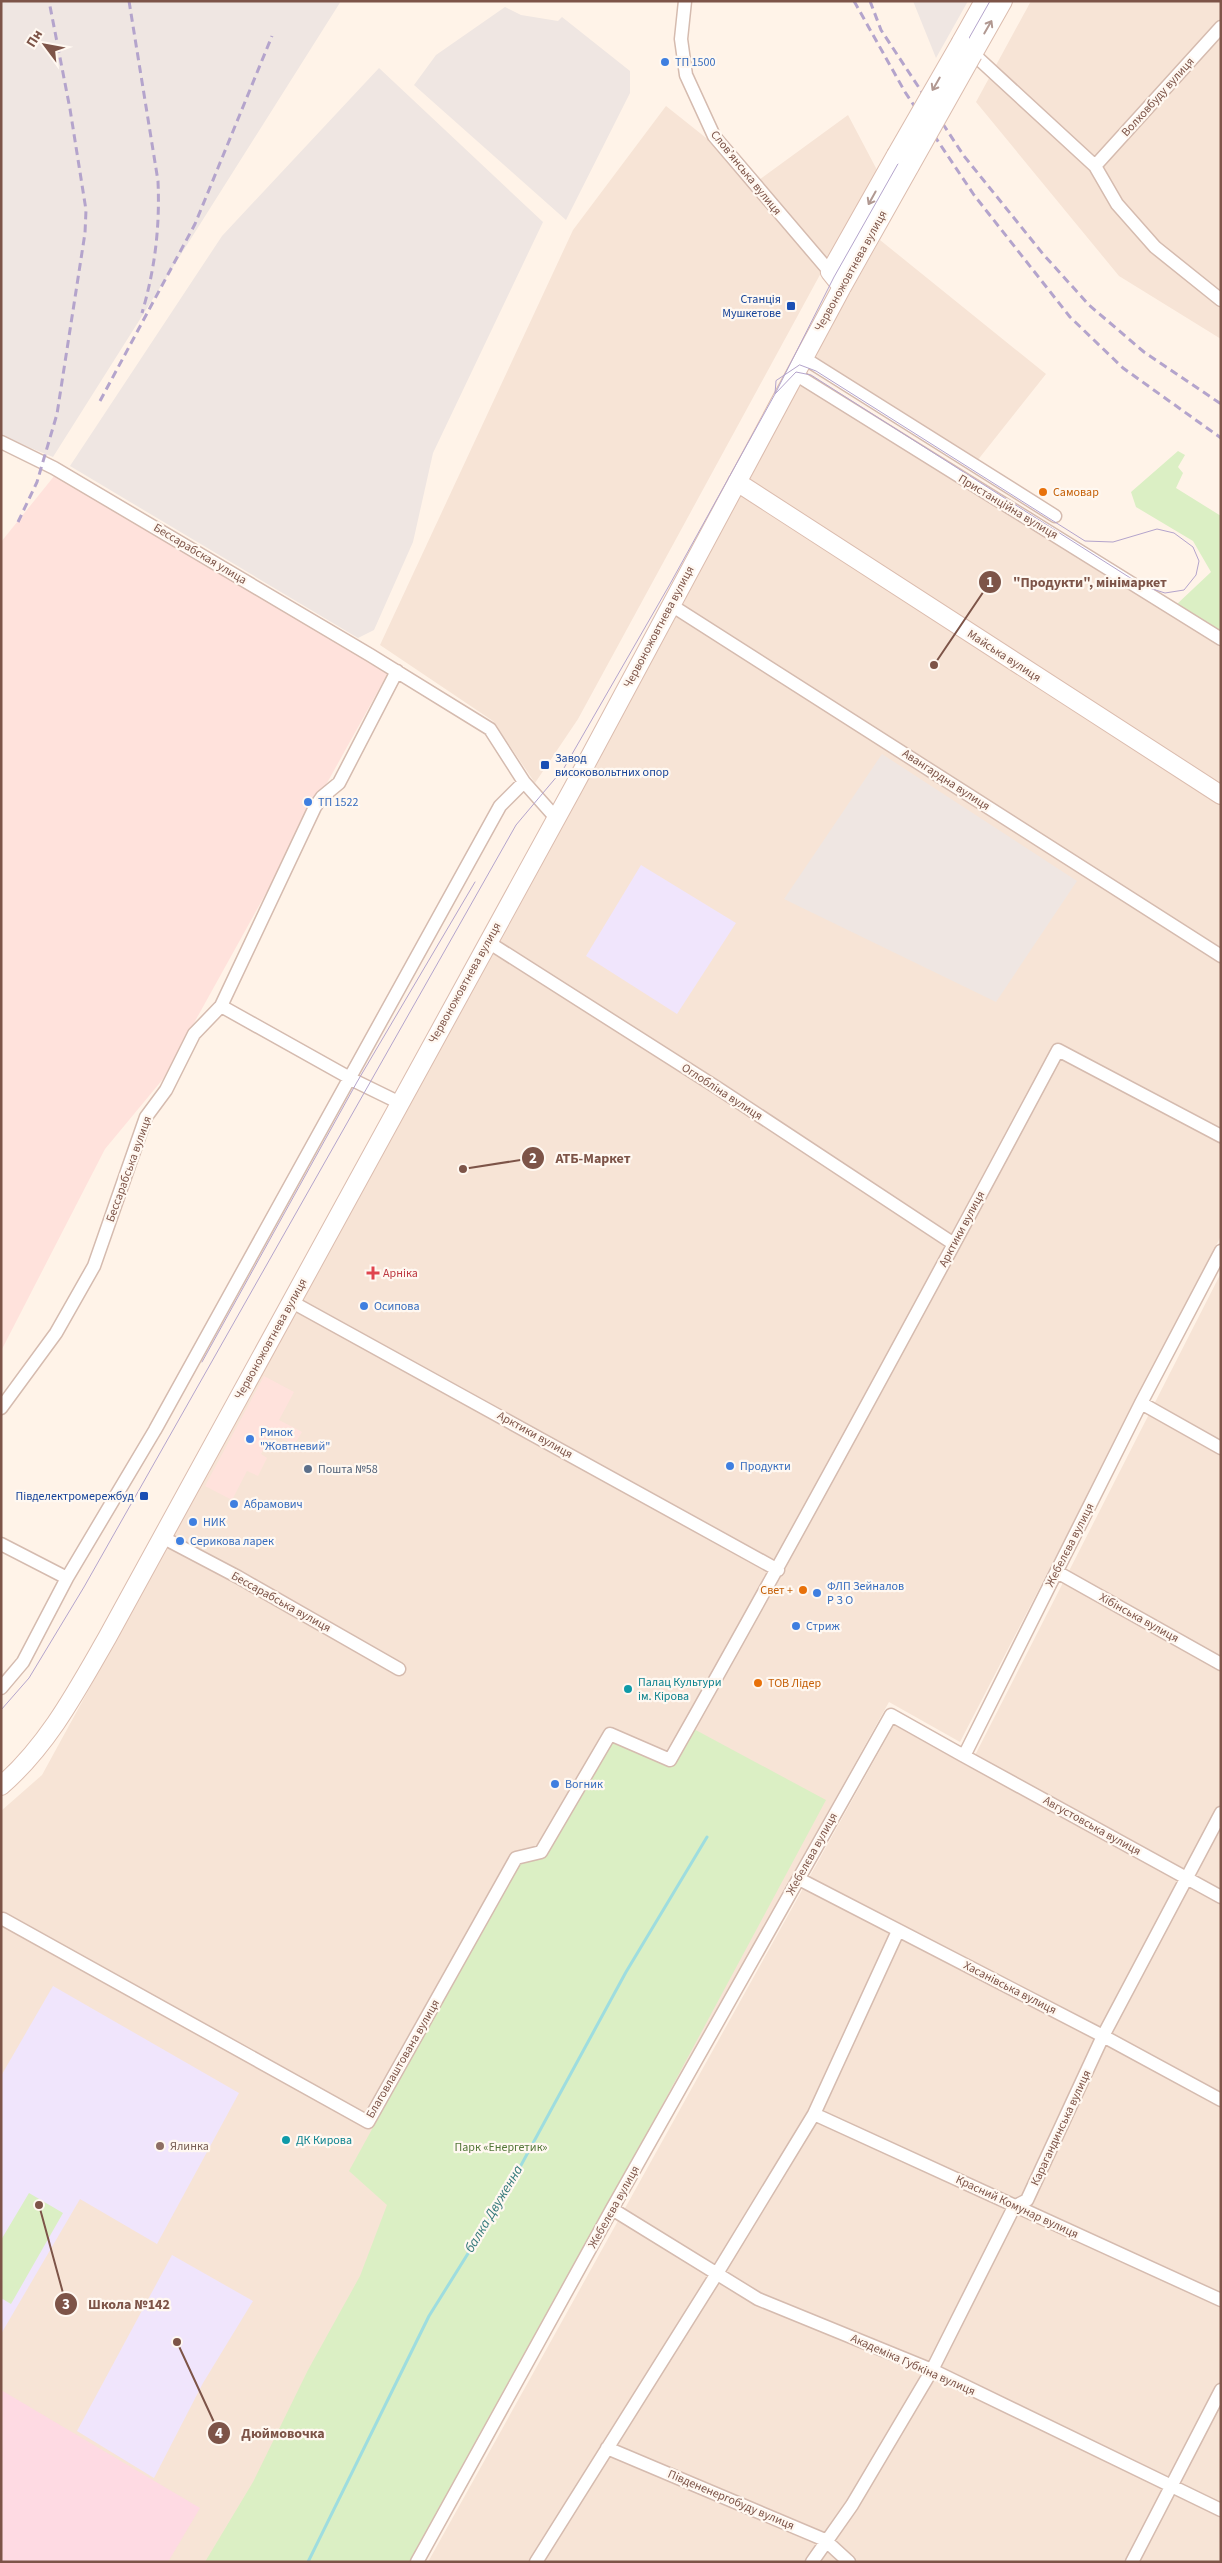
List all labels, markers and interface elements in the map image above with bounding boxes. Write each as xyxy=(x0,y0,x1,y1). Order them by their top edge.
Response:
north arrow xyxy=(20,20,70,70)
one-way arrow xyxy=(983,20,993,35)
text: Пн xyxy=(22,26,48,51)
place label: ТП 1500 xyxy=(675,54,715,71)
street label: Волховбуду вулиця xyxy=(1118,54,1198,140)
marker: ТП 1500 xyxy=(659,56,671,68)
one-way arrow xyxy=(931,77,941,91)
street label: Слов’янська вулиця xyxy=(706,127,786,219)
one-way arrow xyxy=(867,190,877,205)
street label: Червоножовтнева вулиця xyxy=(811,207,891,335)
place label: Станція Мушкетове xyxy=(722,291,781,322)
marker: Станція Мушкетове xyxy=(785,300,797,312)
street label: Пристанційна вулиця xyxy=(955,470,1061,544)
place label: Самовар xyxy=(1053,484,1099,501)
marker: Самовар xyxy=(1037,486,1049,498)
street label: Бессарабская улица xyxy=(150,519,250,589)
street label: Червоножовтнева вулиця xyxy=(619,563,699,691)
callout: "Продукти", мінімаркет xyxy=(978,567,1177,596)
text: 1 xyxy=(986,572,994,593)
text: "Продукти", мінімаркет xyxy=(1013,573,1167,593)
street label: Майська вулиця xyxy=(964,626,1044,686)
street label: Авангардна вулиця xyxy=(899,745,993,815)
place label: Завод високовольтних опор xyxy=(555,750,669,781)
marker: Завод високовольтних опор xyxy=(539,759,551,771)
place label: ТП 1522 xyxy=(318,794,358,811)
marker: ТП 1522 xyxy=(302,796,314,808)
street label: Червоножовтнева вулиця xyxy=(425,919,505,1047)
street label: Оглобліна вулиця xyxy=(678,1059,766,1125)
street label: Бессарабська вулиця xyxy=(102,1114,156,1224)
callout: АТБ-Маркет xyxy=(520,1143,641,1172)
text: 2 xyxy=(529,1148,537,1169)
text: АТБ-Маркет xyxy=(554,1149,631,1169)
street label: Арктики вулиця xyxy=(935,1188,989,1270)
place label: Арніка xyxy=(383,1265,418,1282)
marker: Арніка xyxy=(367,1267,379,1279)
street label: Червоножовтнева вулиця xyxy=(231,1275,311,1403)
place label: Осипова xyxy=(374,1298,420,1315)
marker: Осипова xyxy=(358,1300,370,1312)
street label: Арктики вулиця xyxy=(494,1407,576,1463)
place label: Ринок "Жовтневий" xyxy=(260,1424,330,1455)
marker: Ринок "Жовтневий" xyxy=(244,1433,256,1445)
place label: Продукти xyxy=(740,1458,791,1475)
marker: Продукти xyxy=(724,1460,736,1472)
place label: Пошта №58 xyxy=(318,1461,378,1478)
marker: Пошта №58 xyxy=(302,1463,314,1475)
place label: Півделектромережбуд xyxy=(15,1488,135,1505)
marker: Півделектромережбуд xyxy=(138,1490,150,1502)
place label: Абрамович xyxy=(244,1496,303,1513)
marker: Абрамович xyxy=(228,1498,240,1510)
street label: Жебелєва вулиця xyxy=(1041,1500,1099,1590)
place label: НИК xyxy=(203,1514,226,1531)
marker: НИК xyxy=(187,1516,199,1528)
place label: Серикова ларек xyxy=(190,1533,274,1550)
marker: Серикова ларек xyxy=(174,1535,186,1547)
street label: Бессарабська вулиця xyxy=(228,1567,334,1637)
place label: ФЛП Зейналов Р З О xyxy=(827,1578,904,1609)
place label: Свет + xyxy=(760,1582,793,1599)
marker: Свет + xyxy=(797,1584,809,1596)
marker: ФЛП Зейналов Р З О xyxy=(811,1587,823,1599)
street label: Хібінська вулиця xyxy=(1096,1589,1182,1647)
place label: Стриж xyxy=(806,1618,840,1635)
marker: Стриж xyxy=(790,1620,802,1632)
place label: Палац Культури ім. Кірова xyxy=(638,1674,722,1705)
place label: ТОВ Лідер xyxy=(768,1675,821,1692)
marker: ТОВ Лідер xyxy=(752,1677,764,1689)
marker: Палац Культури ім. Кірова xyxy=(622,1683,634,1695)
place label: Вогник xyxy=(565,1776,603,1793)
marker: Вогник xyxy=(549,1778,561,1790)
street label: Августовська вулиця xyxy=(1040,1792,1144,1860)
street label: Жебелєва вулиця xyxy=(782,1810,842,1898)
street label: Хасанівська вулиця xyxy=(960,1957,1060,2019)
street label: Благовлаштована вулиця xyxy=(362,1996,444,2122)
street label: Карагандинська вулиця xyxy=(1027,2067,1095,2189)
place label: ДК Кирова xyxy=(296,2132,352,2149)
marker: ДК Кирова xyxy=(280,2134,292,2146)
place label: Ялинка xyxy=(170,2138,209,2155)
park label: Парк «Енергетик» xyxy=(454,2139,548,2156)
marker: Ялинка xyxy=(154,2140,166,2152)
water label: балка Двуженна xyxy=(460,2161,528,2257)
street label: Жебелєва вулиця xyxy=(584,2163,644,2251)
street label: Красний Комунар вулиця xyxy=(953,2171,1081,2243)
callout: Школа №142 xyxy=(53,2289,180,2318)
text: 3 xyxy=(62,2294,70,2315)
text: Школа №142 xyxy=(88,2295,170,2315)
street label: Академіка Губкіна вулиця xyxy=(848,2330,978,2400)
callout: Дюймовочка xyxy=(206,2419,335,2448)
text: 4 xyxy=(215,2423,223,2444)
text: Дюймовочка xyxy=(241,2424,325,2444)
street label: Південенергобуду вулиця xyxy=(665,2466,797,2534)

